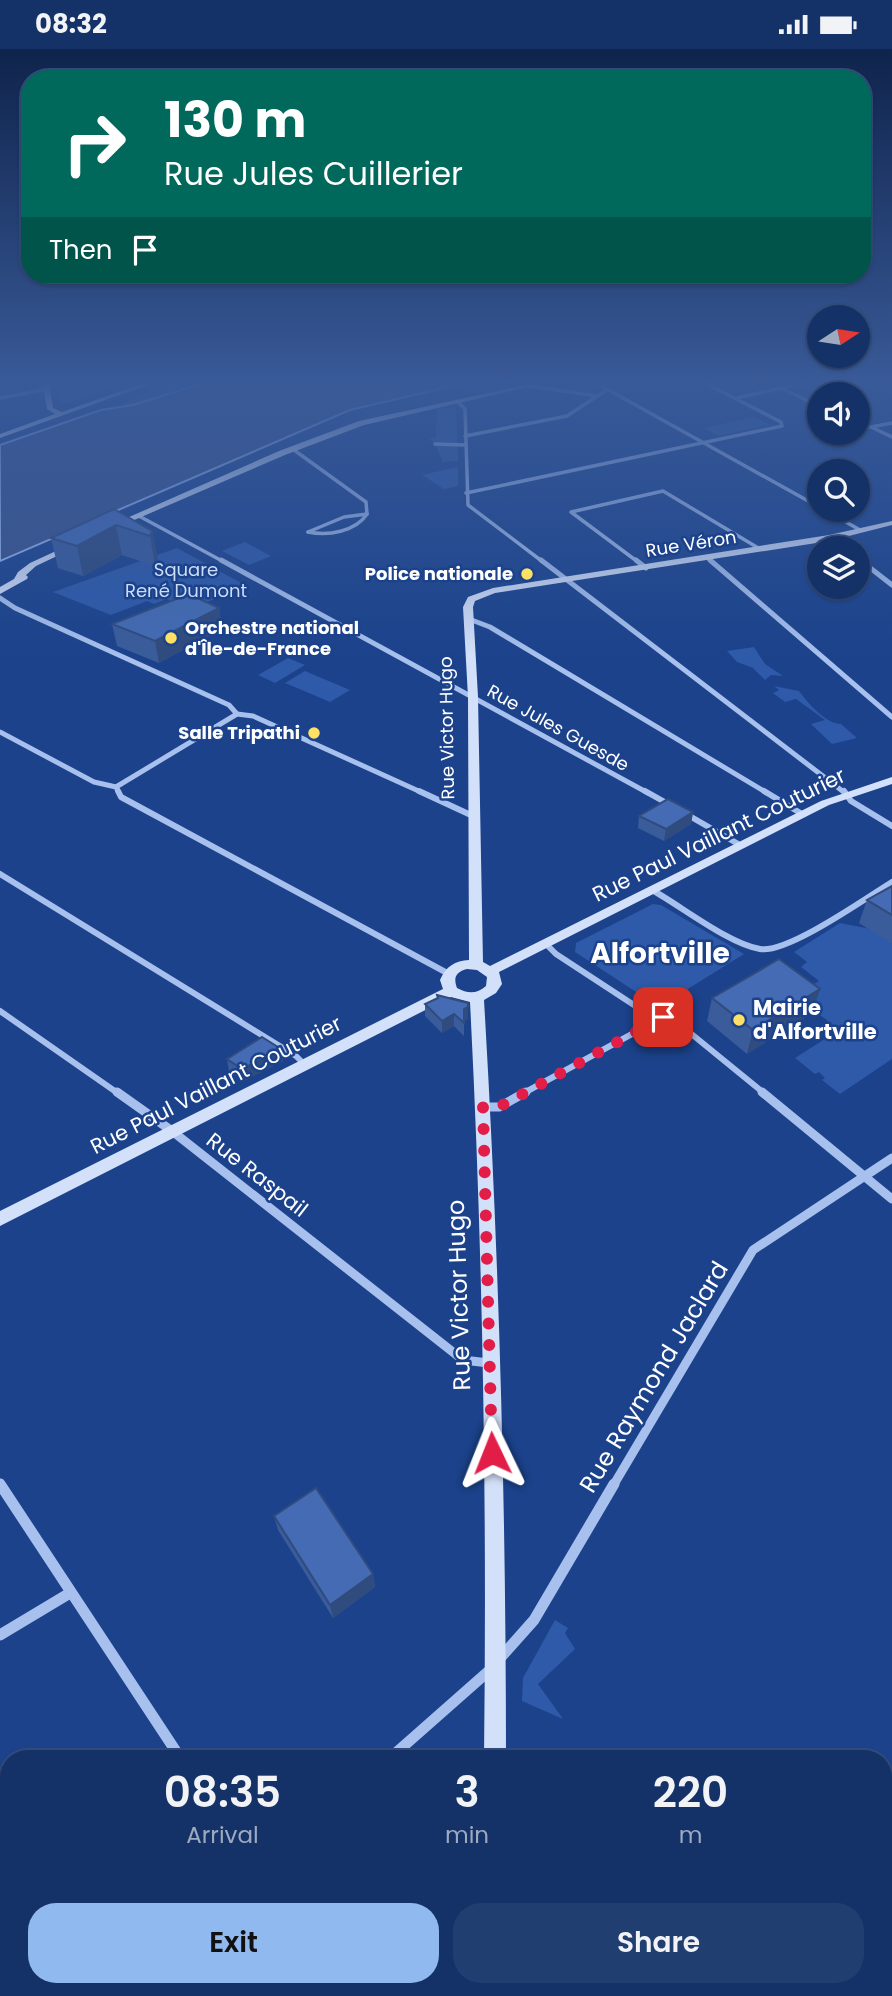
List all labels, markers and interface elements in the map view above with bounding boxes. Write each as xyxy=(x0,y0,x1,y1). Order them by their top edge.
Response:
text: 08:32 xyxy=(35,6,107,42)
text: 130 m xyxy=(164,86,306,154)
icon: right xyxy=(49,98,140,189)
text: Rue Jules Cuillerier xyxy=(164,151,463,196)
icon: arrive xyxy=(126,231,164,269)
text: Then xyxy=(49,232,112,268)
north arrow xyxy=(807,305,870,367)
map controls xyxy=(807,305,870,599)
button: sound xyxy=(807,382,870,445)
button: search xyxy=(807,459,870,522)
street label: Rue Véron xyxy=(644,524,738,563)
button: layers xyxy=(807,536,870,599)
park label: Square René Dumont xyxy=(125,557,247,603)
place label: Police nationale xyxy=(365,561,513,586)
marker: Police nationale xyxy=(519,566,535,582)
place label: Orchestre national d'Île-de-France xyxy=(185,615,359,661)
marker: Orchestre national d'Île-de-France xyxy=(163,630,179,646)
street label: Rue Victor Hugo xyxy=(433,656,460,800)
street label: Rue Jules Guesde xyxy=(483,678,634,777)
place label: Salle Tripathi xyxy=(178,720,300,745)
marker: Salle Tripathi xyxy=(306,725,322,741)
street label: Rue Paul Vaillant Couturier xyxy=(587,760,850,909)
district label: Alfortville xyxy=(590,934,730,973)
pin xyxy=(633,987,693,1047)
place label: Mairie d'Alfortville xyxy=(753,993,877,1046)
icon: arrive xyxy=(644,998,682,1036)
street label: Rue Paul Vaillant Couturier xyxy=(85,1008,346,1161)
marker: Mairie d'Alfortville xyxy=(731,1012,747,1028)
street label: Rue Raspail xyxy=(201,1126,314,1223)
street label: Rue Victor Hugo xyxy=(439,1199,478,1391)
street label: Rue Raymond Jaclard xyxy=(571,1255,736,1499)
position arrow xyxy=(455,1416,529,1490)
text: 08:35 xyxy=(164,1763,281,1822)
text: 3 xyxy=(454,1763,480,1822)
text: 220 xyxy=(653,1763,728,1822)
text: Arrival xyxy=(186,1819,259,1851)
text: min xyxy=(445,1819,489,1851)
text: m xyxy=(679,1819,702,1851)
button: Exit xyxy=(28,1903,439,1983)
button: Share xyxy=(453,1903,864,1983)

